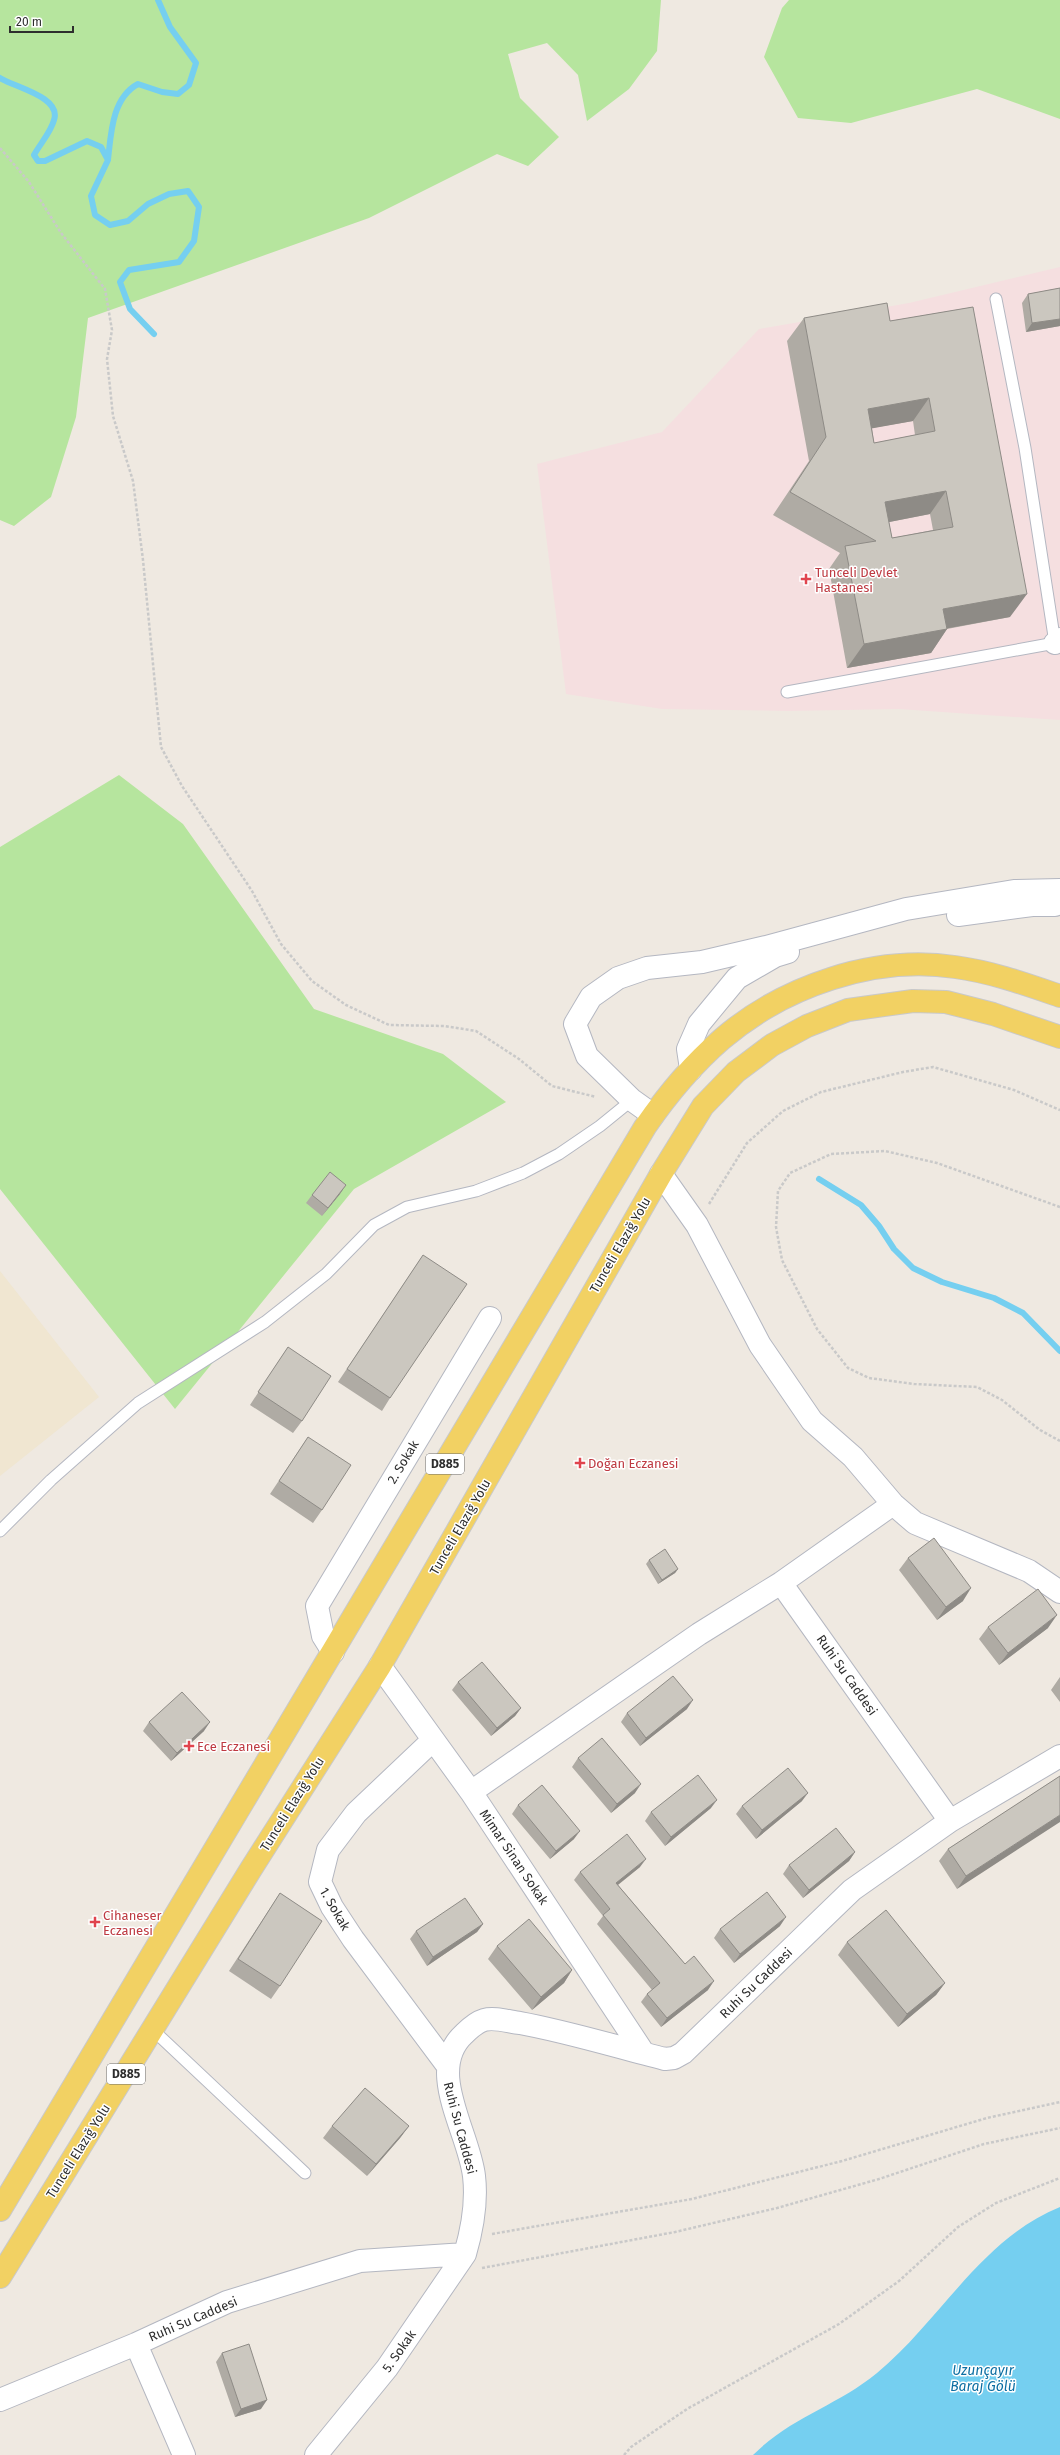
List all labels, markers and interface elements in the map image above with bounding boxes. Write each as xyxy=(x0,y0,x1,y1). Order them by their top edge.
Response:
scale bar xyxy=(10,8,73,34)
text: 20 m xyxy=(16,15,42,29)
place label: Tunceli Devlet Hastanesi xyxy=(815,565,898,595)
marker: Tunceli Devlet Hastanesi xyxy=(800,573,812,585)
street label: Tunceli Elazığ Yolu xyxy=(587,1195,653,1295)
street label: 2. Sokak xyxy=(384,1437,422,1486)
road number: D885 xyxy=(426,1454,464,1474)
place label: Doğan Eczanesi xyxy=(588,1456,679,1471)
marker: Doğan Eczanesi xyxy=(575,1458,585,1468)
street label: Tunceli Elazığ Yolu xyxy=(427,1477,493,1577)
street label: Ruhi Su Caddesi xyxy=(814,1632,880,1718)
place label: Ece Eczanesi xyxy=(197,1739,270,1754)
marker: Ece Eczanesi xyxy=(184,1741,194,1751)
street label: Tunceli Elazığ Yolu xyxy=(257,1754,327,1854)
street label: Mimar Sinan Sokak xyxy=(477,1806,552,1908)
street label: 1. Sokak xyxy=(317,1885,353,1933)
place label: Cihaneser Eczanesi xyxy=(103,1908,162,1938)
marker: Cihaneser Eczanesi xyxy=(90,1917,100,1927)
street label: Ruhi Su Caddesi xyxy=(717,1945,795,2021)
road number: D885 xyxy=(107,2064,145,2084)
street label: Ruhi Su Caddesi xyxy=(440,2080,480,2176)
street label: Tunceli Elazığ Yolu xyxy=(43,2101,113,2201)
street label: Ruhi Su Caddesi xyxy=(146,2294,240,2344)
street label: 5. Sokak xyxy=(379,2327,419,2375)
water label: Uzunçayır Baraj Gölü xyxy=(950,2362,1016,2395)

